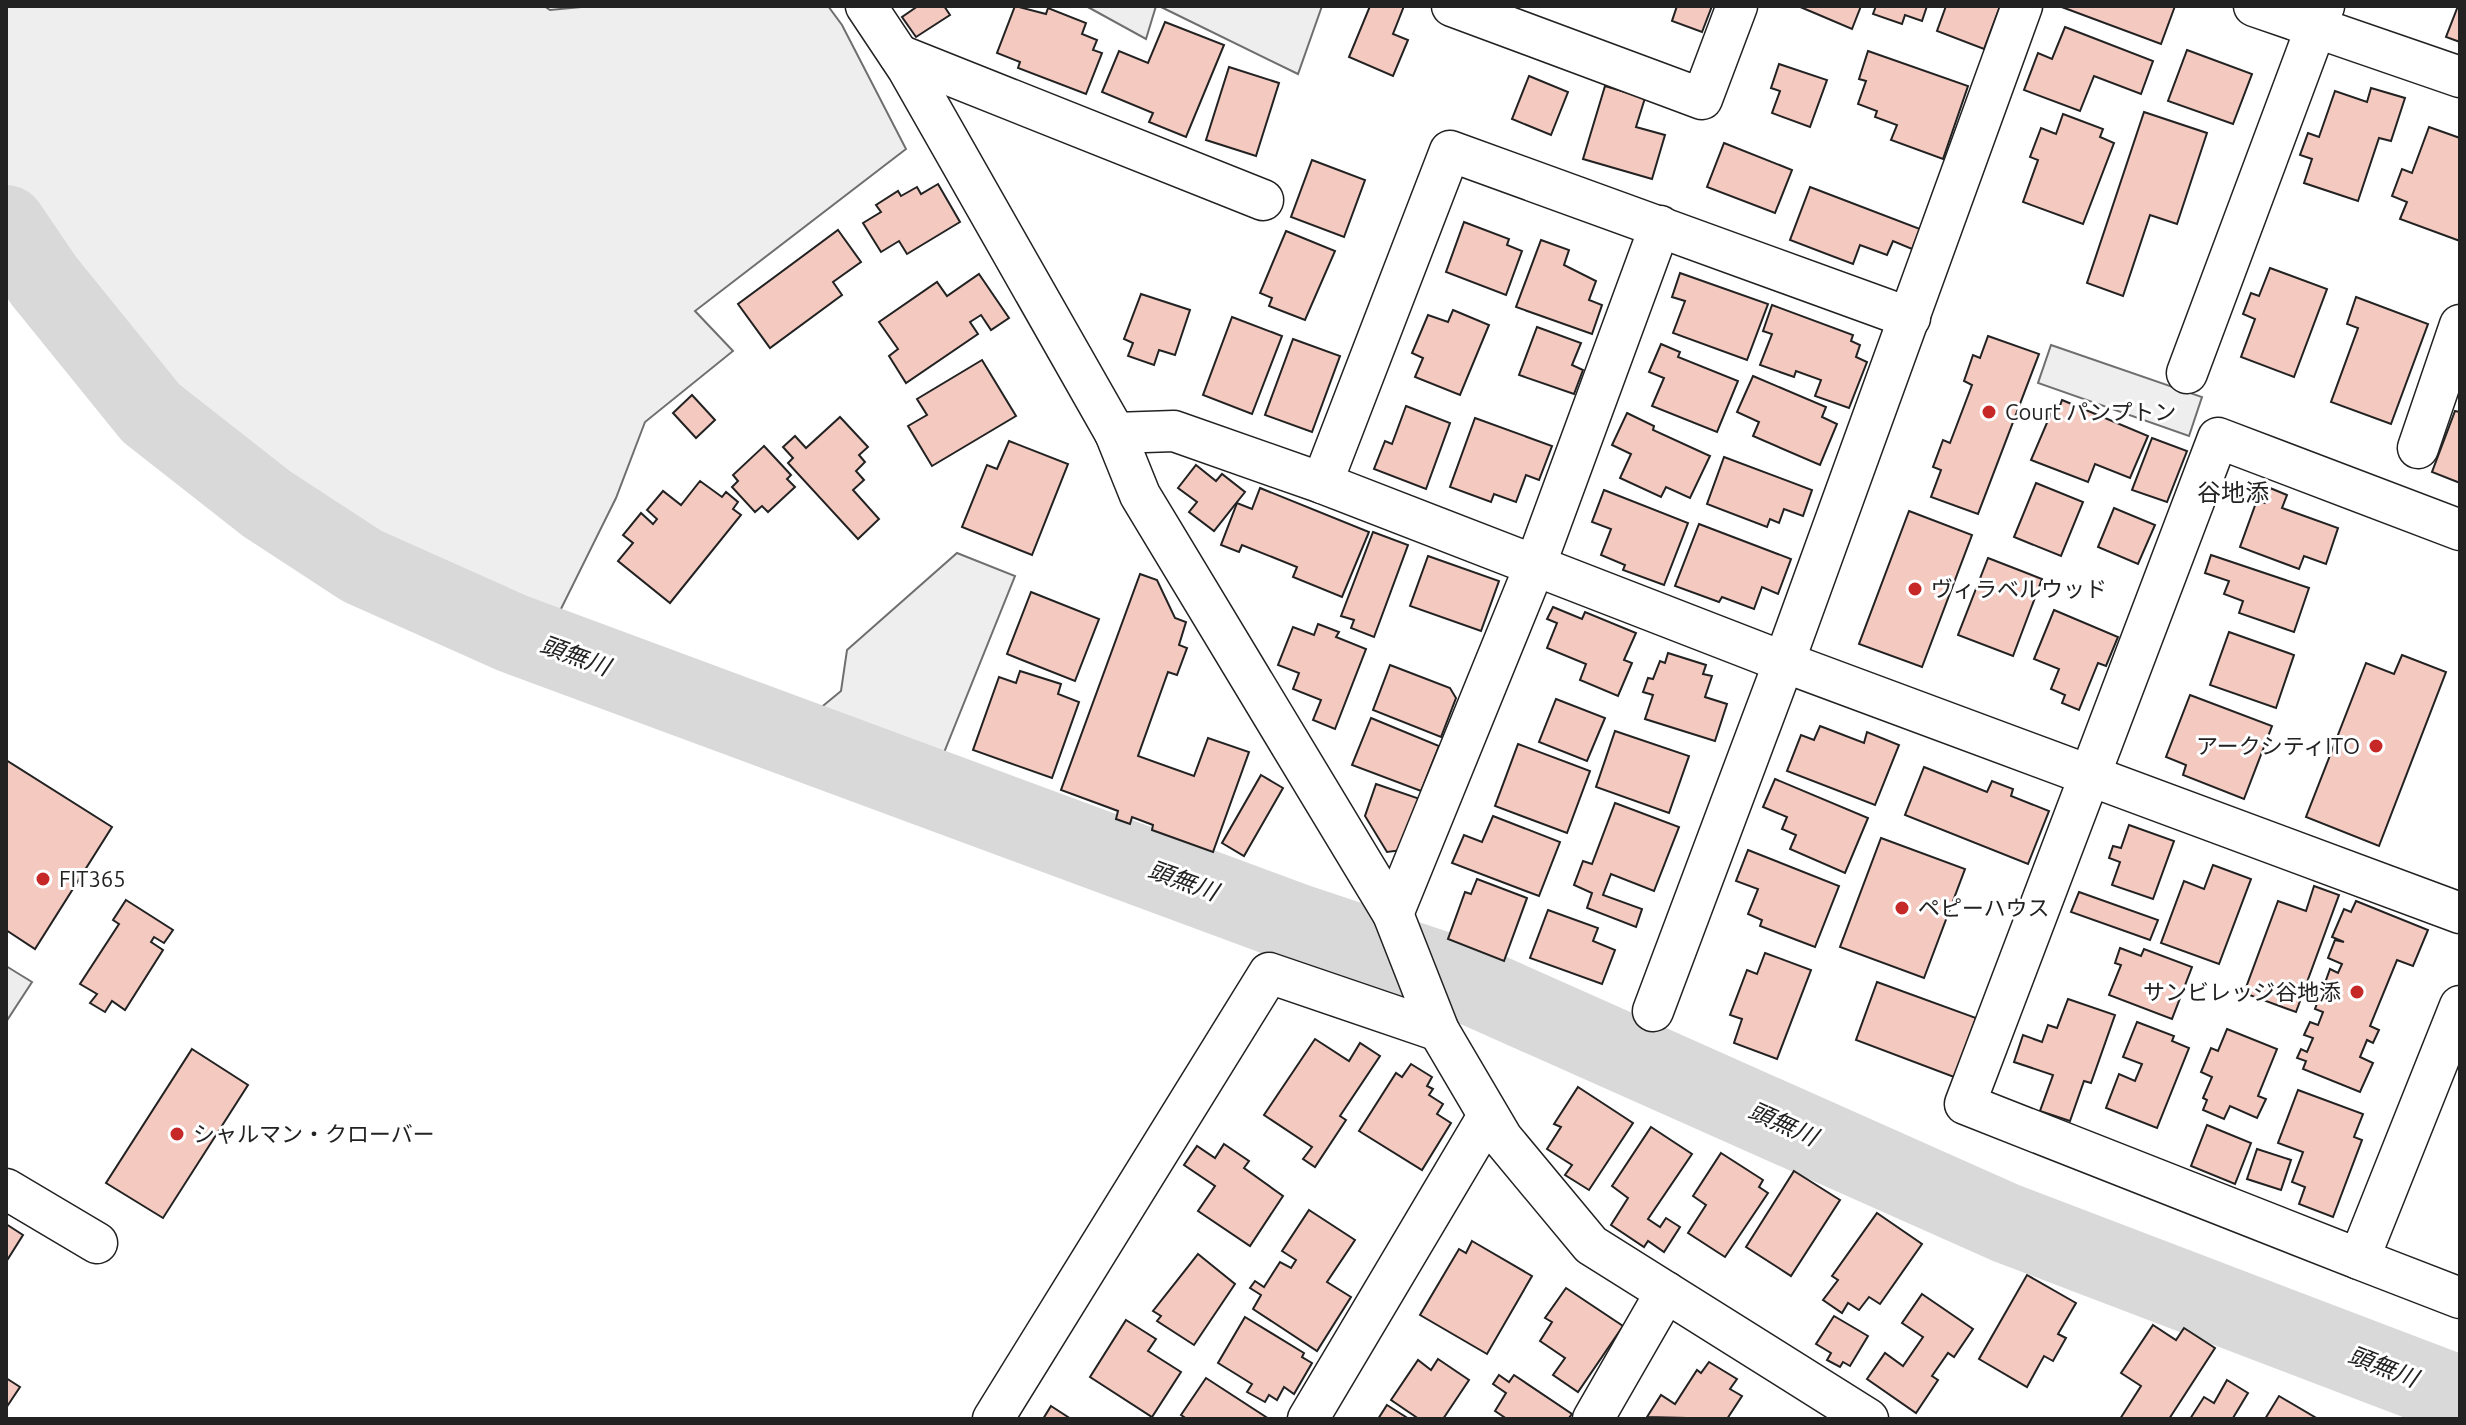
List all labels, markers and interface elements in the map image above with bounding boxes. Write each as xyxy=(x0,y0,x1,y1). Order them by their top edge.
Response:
place label: Court パンプトン xyxy=(2005,399,2176,424)
marker: Court パンプトン xyxy=(1980,403,1998,421)
district label: 谷地添 xyxy=(2197,479,2269,506)
place label: ヴィラベルウッド xyxy=(1931,576,2107,601)
marker: ヴィラベルウッド xyxy=(1906,580,1924,598)
water label: 頭無川 xyxy=(537,631,616,682)
place label: アークシティITO xyxy=(2196,733,2360,758)
marker: アークシティITO xyxy=(2367,737,2385,755)
water label: 頭無川 xyxy=(1145,856,1224,907)
place label: FIT365 xyxy=(59,866,126,891)
marker: FIT365 xyxy=(34,870,52,888)
place label: ペピーハウス xyxy=(1918,895,2050,920)
marker: ペピーハウス xyxy=(1893,899,1911,917)
place label: サンビレッジ谷地添 xyxy=(2143,979,2341,1004)
marker: サンビレッジ谷地添 xyxy=(2348,983,2366,1001)
water label: 頭無川 xyxy=(1745,1097,1824,1152)
place label: シャルマン・クローバー xyxy=(193,1121,435,1146)
marker: シャルマン・クローバー xyxy=(168,1125,186,1143)
water label: 頭無川 xyxy=(2345,1341,2424,1393)

